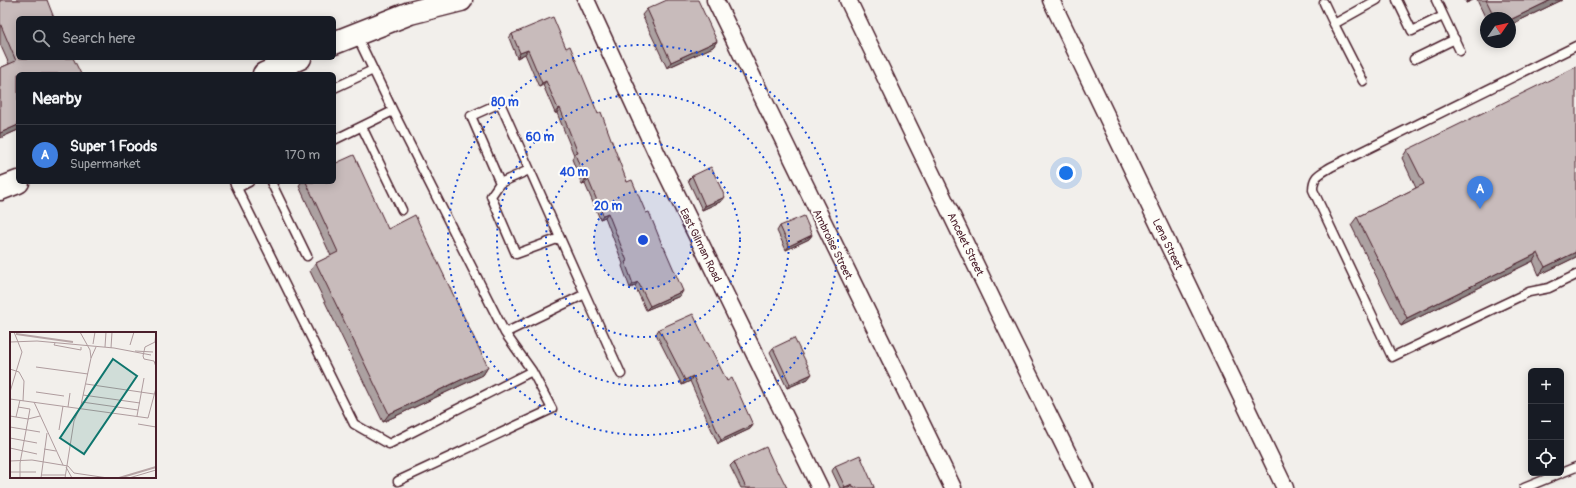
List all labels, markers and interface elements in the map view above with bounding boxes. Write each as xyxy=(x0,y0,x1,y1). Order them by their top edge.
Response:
north arrow xyxy=(1480,12,1516,48)
search box xyxy=(16,16,336,60)
icon: search xyxy=(30,27,52,49)
text: Search here xyxy=(62,29,135,48)
text: Nearby xyxy=(32,88,81,109)
text: 80 m xyxy=(491,95,519,110)
text: 60 m xyxy=(526,130,555,145)
text: Super 1 Foods xyxy=(70,137,157,156)
text: A xyxy=(41,147,49,163)
text: 170 m xyxy=(285,147,320,163)
text: Supermarket xyxy=(70,156,141,172)
your location xyxy=(1056,163,1076,183)
text: 40 m xyxy=(559,165,589,180)
pin: A xyxy=(1467,176,1493,209)
text: 20 m xyxy=(594,199,622,214)
street label: East Gilman Road xyxy=(677,206,724,284)
street label: Ambroise Street xyxy=(810,207,855,282)
street label: Ancelet Street xyxy=(945,210,987,279)
street label: Lena Street xyxy=(1150,217,1186,272)
centre of rings xyxy=(636,233,650,247)
inset map xyxy=(10,332,156,478)
map controls xyxy=(1528,368,1564,476)
button: + xyxy=(1528,368,1564,404)
button: − xyxy=(1528,404,1564,440)
button: locate xyxy=(1528,440,1564,476)

